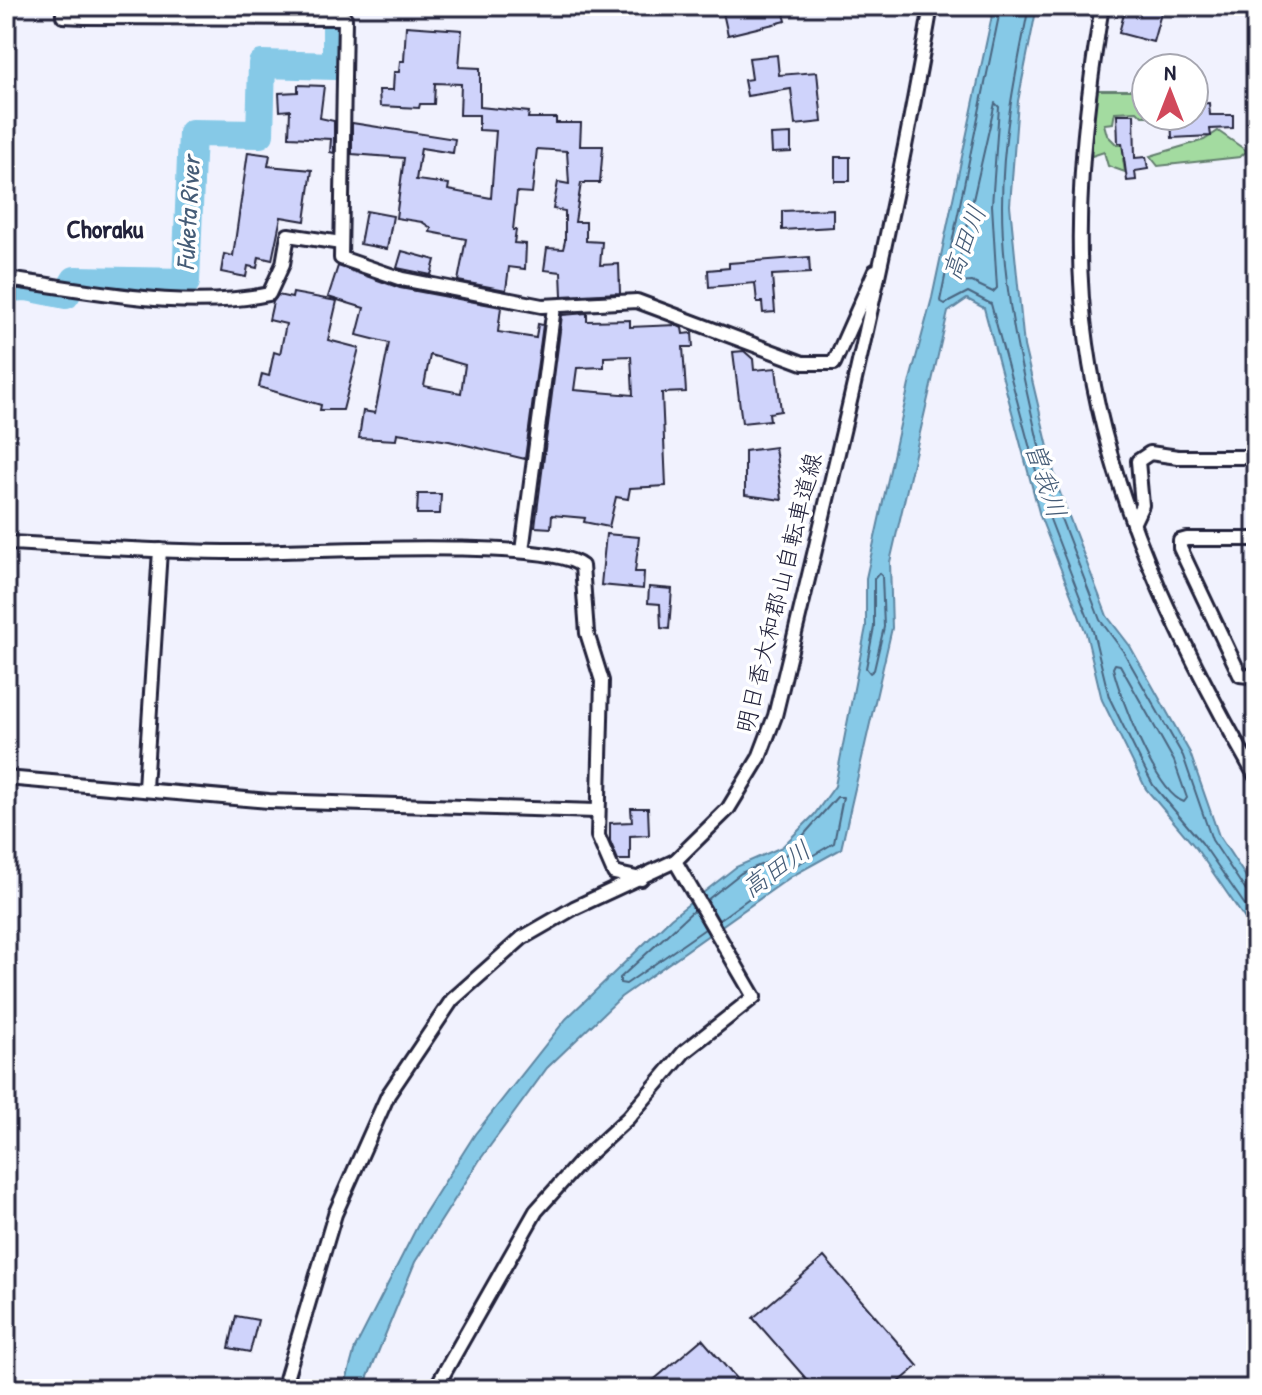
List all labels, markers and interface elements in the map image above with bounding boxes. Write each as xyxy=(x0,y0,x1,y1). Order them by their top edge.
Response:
north arrow xyxy=(1130,52,1210,132)
text: N xyxy=(1164,57,1176,87)
water label: Fuketa River xyxy=(167,152,208,271)
water label: 高田川 xyxy=(933,200,994,286)
district label: Choraku xyxy=(66,211,144,246)
water label: 曽我川 xyxy=(1018,437,1075,522)
street label: 明日香大和郡山自転車道線 xyxy=(728,449,828,736)
water label: 高田川 xyxy=(734,832,818,905)

